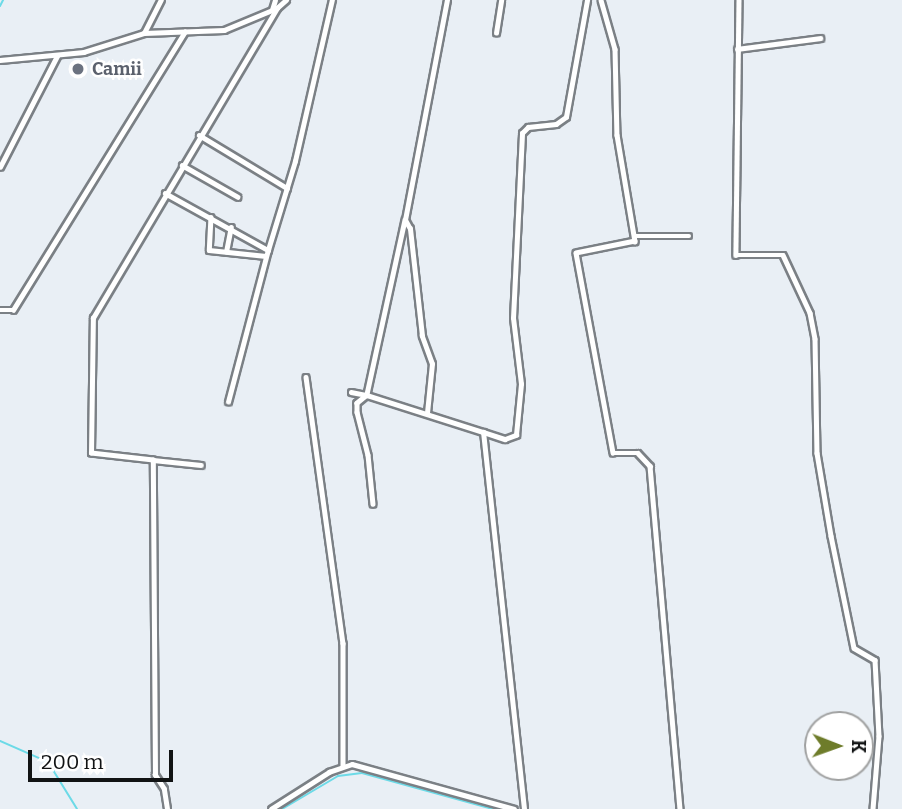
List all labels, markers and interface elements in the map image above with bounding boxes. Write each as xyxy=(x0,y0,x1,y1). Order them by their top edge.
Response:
place label: Camii xyxy=(92,58,142,80)
marker: Camii xyxy=(70,61,86,77)
north arrow xyxy=(804,711,874,781)
scale bar xyxy=(32,736,177,780)
text: K xyxy=(847,739,870,753)
text: 200 m xyxy=(41,749,104,775)

